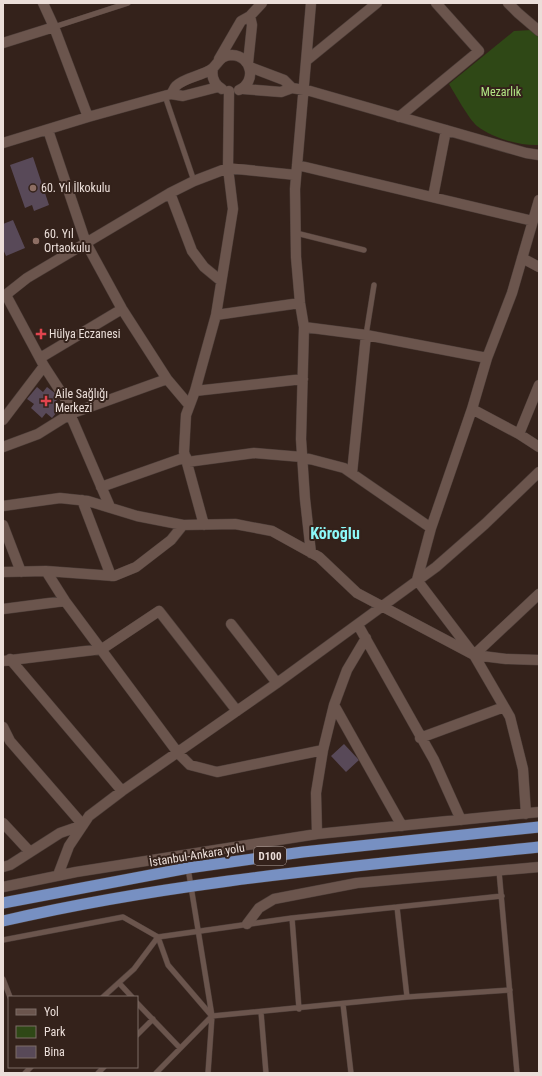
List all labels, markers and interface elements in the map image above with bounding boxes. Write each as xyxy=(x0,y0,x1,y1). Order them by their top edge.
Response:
park label: Mezarlık xyxy=(481,85,522,99)
place label: 60. Yıl İlkokulu xyxy=(41,180,111,195)
marker: 60. Yıl İlkokulu xyxy=(28,183,38,193)
place label: 60. Yıl Ortaokulu xyxy=(44,227,90,255)
marker: 60. Yıl Ortaokulu xyxy=(31,236,41,246)
place label: Hülya Eczanesi xyxy=(49,327,120,341)
marker: Hülya Eczanesi xyxy=(36,329,46,339)
place label: Aile Sağlığı Merkezi xyxy=(55,387,108,415)
marker: Aile Sağlığı Merkezi xyxy=(40,395,52,407)
district label: Köroğlu xyxy=(310,524,360,543)
street label: İstanbul-Ankara yolu xyxy=(148,840,246,869)
road number: D100 xyxy=(254,847,286,865)
legend xyxy=(8,996,138,1068)
text: Yol xyxy=(44,1005,59,1019)
text: Park xyxy=(44,1025,66,1039)
text: Bina xyxy=(44,1045,65,1059)

